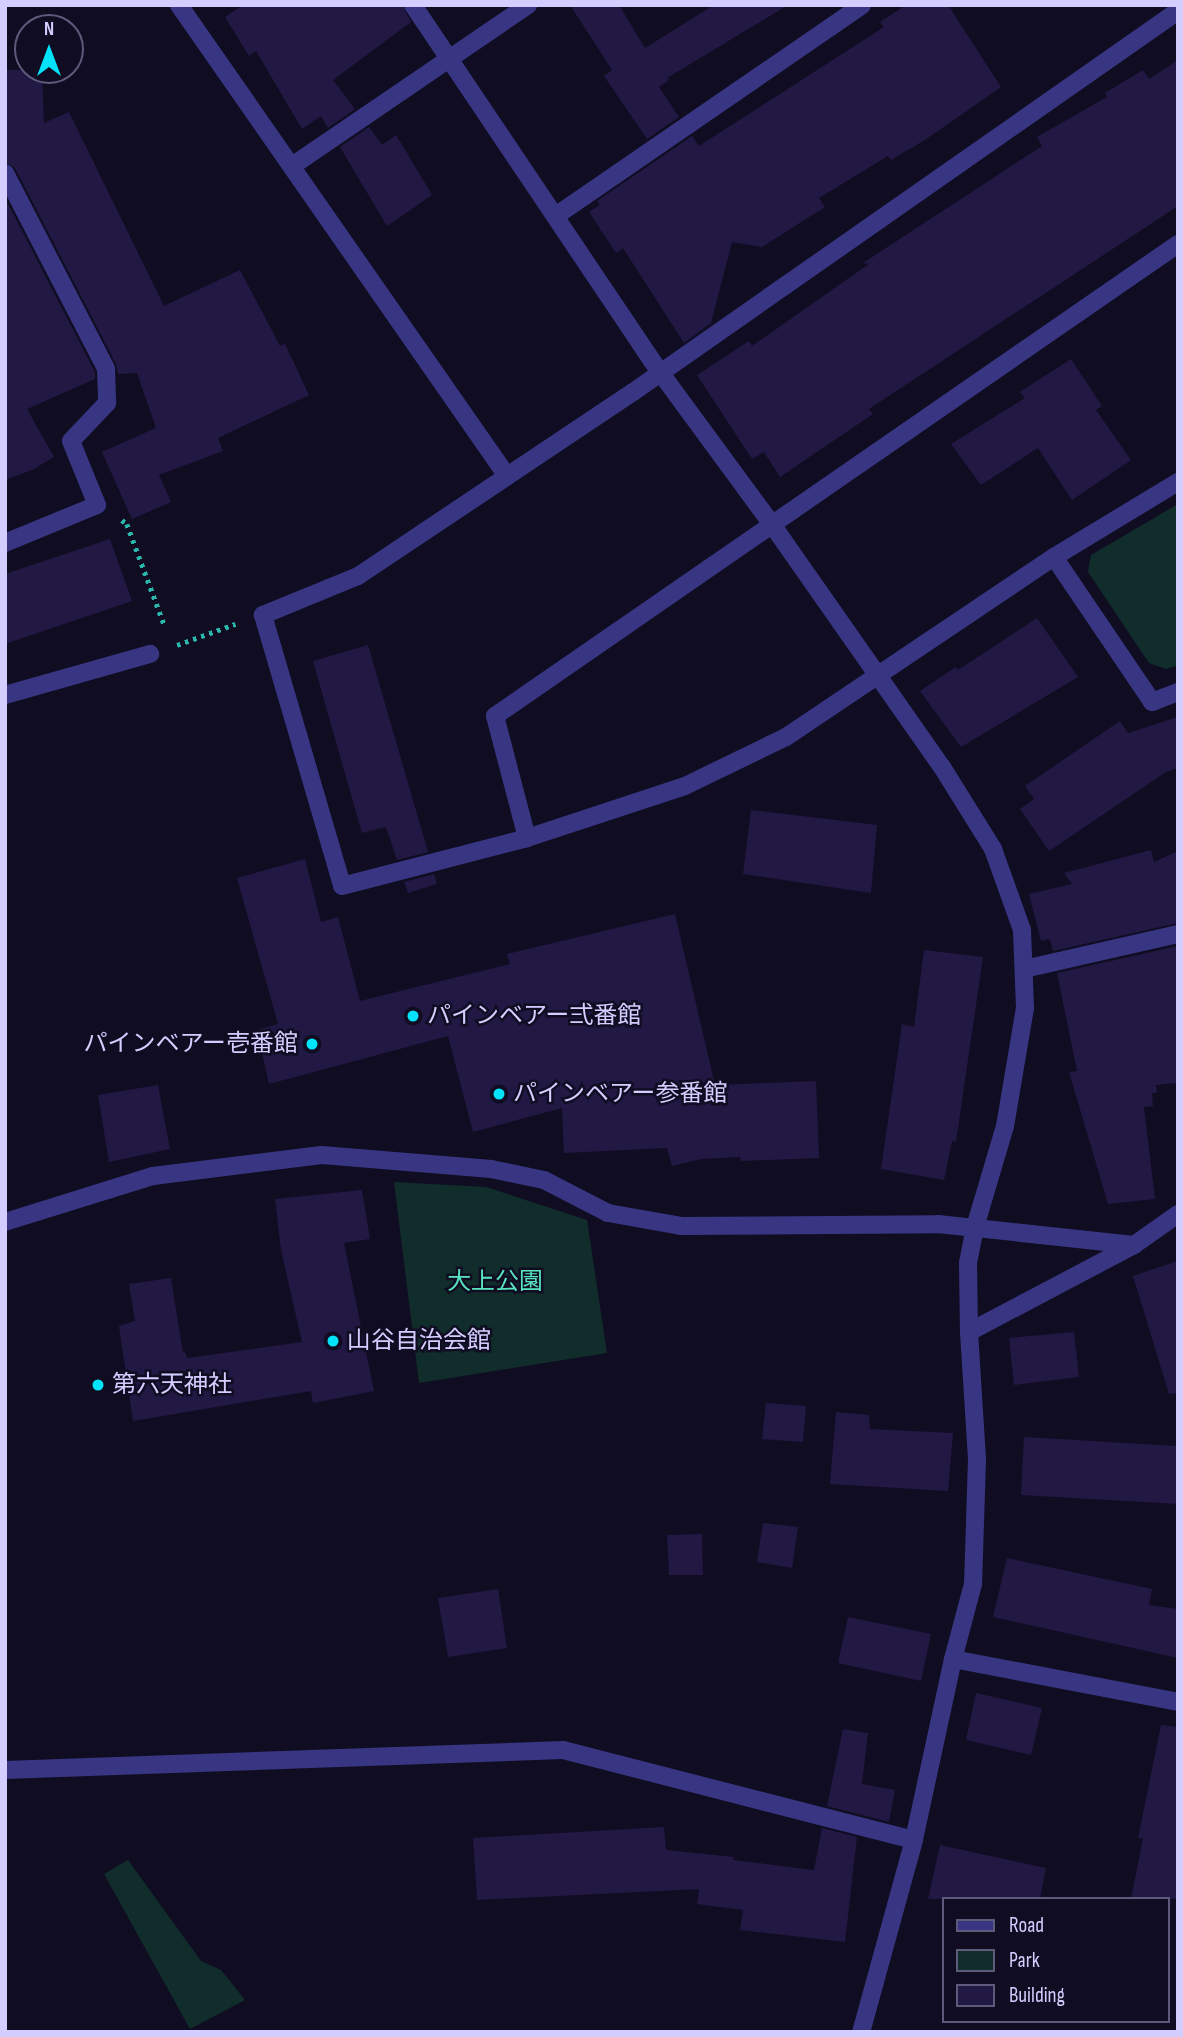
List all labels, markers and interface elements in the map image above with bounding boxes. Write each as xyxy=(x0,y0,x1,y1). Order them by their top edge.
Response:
north arrow xyxy=(14,14,84,84)
text: N xyxy=(44,18,54,41)
place label: パインベアー弍番館 xyxy=(427,1002,642,1030)
marker: パインベアー弍番館 xyxy=(405,1008,421,1024)
place label: パインベアー壱番館 xyxy=(83,1030,298,1058)
marker: パインベアー壱番館 xyxy=(304,1036,320,1052)
place label: パインベアー参番館 xyxy=(513,1080,728,1108)
marker: パインベアー参番館 xyxy=(491,1086,507,1102)
park label: 大上公園 xyxy=(447,1268,543,1296)
place label: 山谷自治会館 xyxy=(347,1327,491,1355)
marker: 山谷自治会館 xyxy=(325,1333,341,1349)
place label: 第六天神社 xyxy=(112,1371,232,1399)
marker: 第六天神社 xyxy=(90,1377,106,1393)
legend xyxy=(942,1897,1169,2023)
text: Road xyxy=(1009,1913,1044,1938)
text: Park xyxy=(1009,1948,1040,1973)
text: Building xyxy=(1009,1983,1065,2008)

